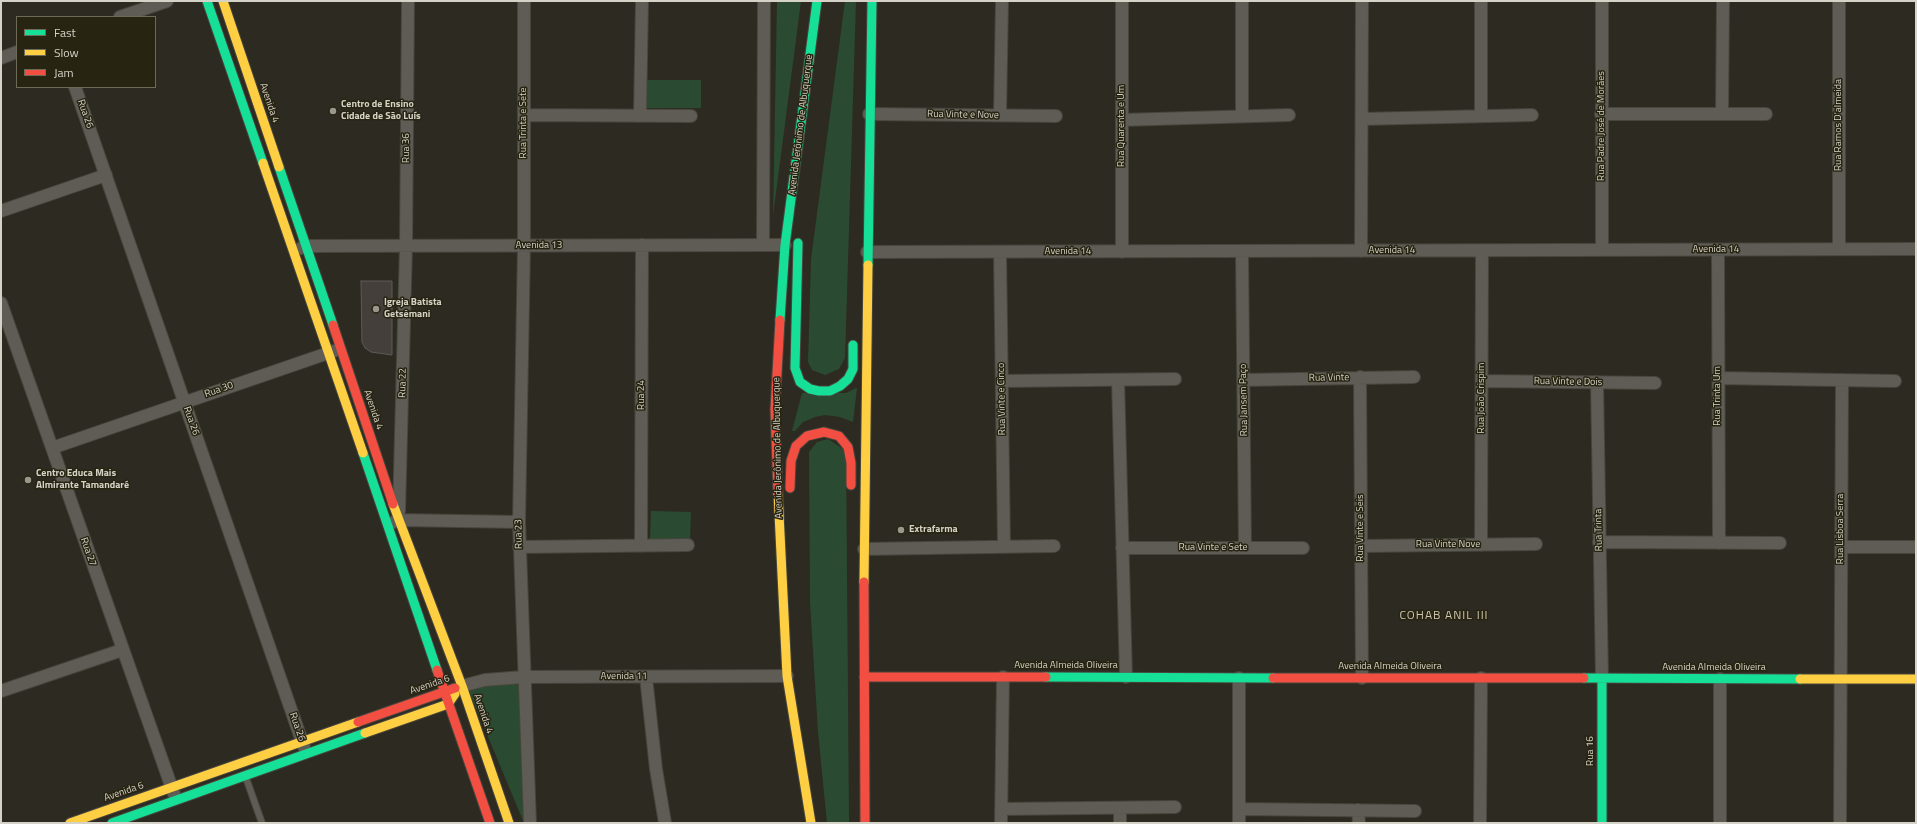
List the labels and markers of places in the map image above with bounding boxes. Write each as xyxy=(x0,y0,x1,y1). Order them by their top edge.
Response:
place label: Centro de Ensino Cidade de São Luís xyxy=(341,99,421,122)
marker: Centro de Ensino Cidade de São Luís xyxy=(328,106,338,116)
place label: Igreja Batista Getsêmani xyxy=(384,297,442,320)
marker: Igreja Batista Getsêmani xyxy=(371,304,381,314)
place label: Centro Educa Mais Almirante Tamandaré xyxy=(36,468,129,492)
marker: Centro Educa Mais Almirante Tamandaré xyxy=(23,475,33,485)
place label: Extrafarma xyxy=(909,524,958,536)
marker: Extrafarma xyxy=(896,525,906,535)

